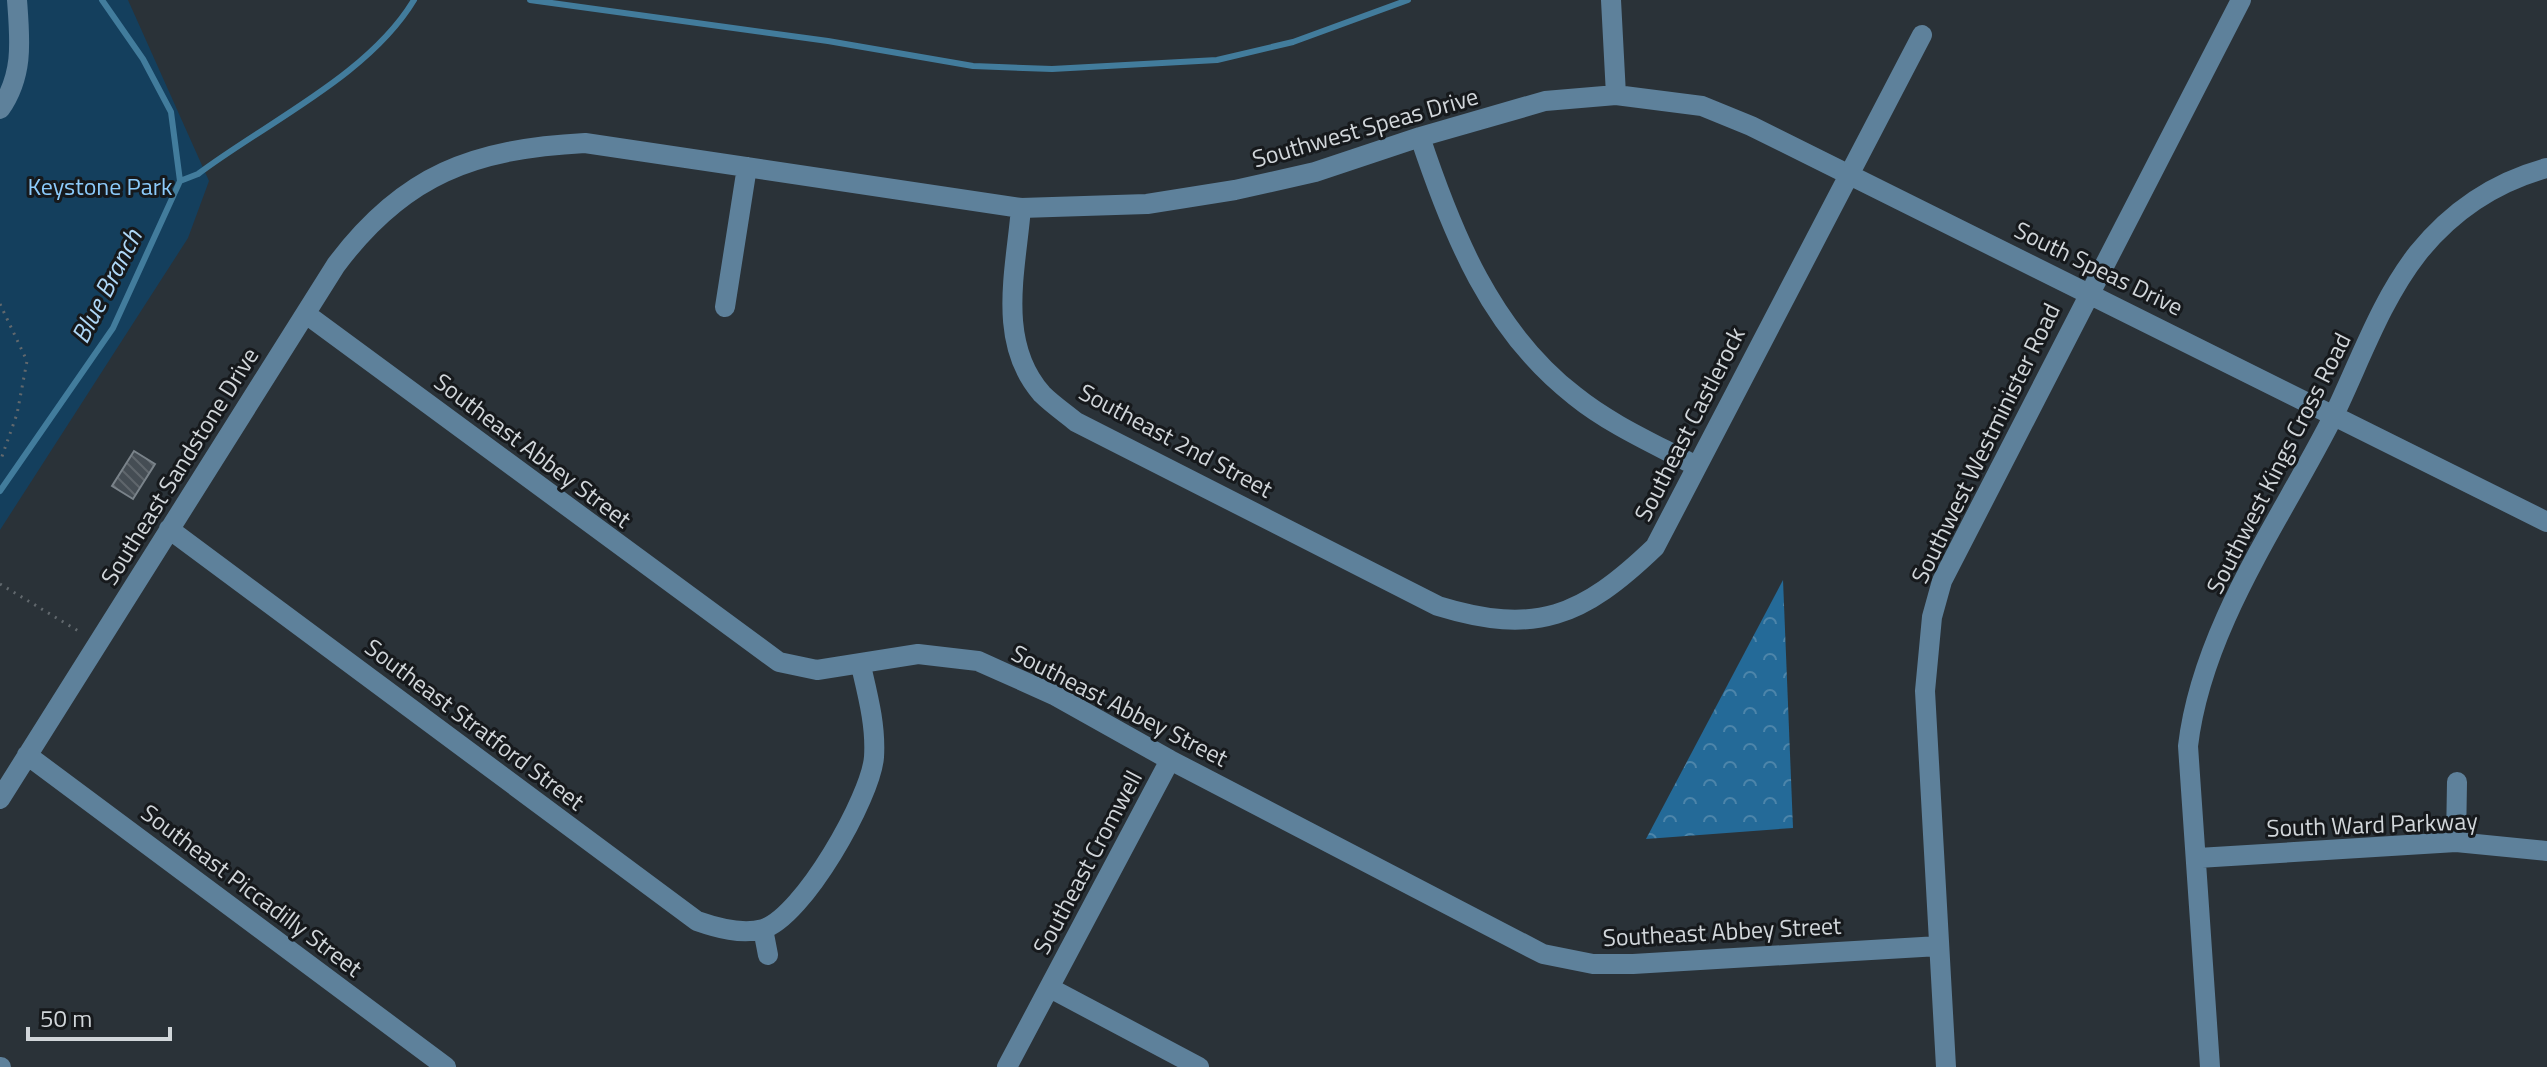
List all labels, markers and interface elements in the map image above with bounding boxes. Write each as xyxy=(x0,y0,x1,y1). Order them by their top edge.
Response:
street label: Southwest Speas Drive xyxy=(1248,78,1482,176)
park label: Keystone Park xyxy=(27,168,173,204)
street label: South Speas Drive xyxy=(2009,212,2189,324)
water label: Blue Branch xyxy=(61,221,152,350)
street label: Southwest Westminister Road xyxy=(1901,297,2069,589)
street label: Southeast Castlerock xyxy=(1624,320,1754,527)
street label: Southwest Kings Cross Road xyxy=(2196,326,2360,600)
street label: Southeast Sandstone Drive xyxy=(91,340,267,592)
street label: Southeast Abbey Street xyxy=(427,364,640,537)
street label: Southeast 2nd Street xyxy=(1073,374,1280,507)
street label: Southeast Stratford Street xyxy=(358,629,593,819)
street label: Southeast Abbey Street xyxy=(1005,635,1235,776)
street label: Southeast Cromwell xyxy=(1023,764,1151,960)
street label: Southeast Piccadilly Street xyxy=(134,795,371,986)
street label: South Ward Parkway xyxy=(2266,802,2479,846)
street label: Southeast Abbey Street xyxy=(1602,907,1843,955)
scale bar xyxy=(28,991,170,1041)
text: 50 m xyxy=(40,1000,92,1036)

